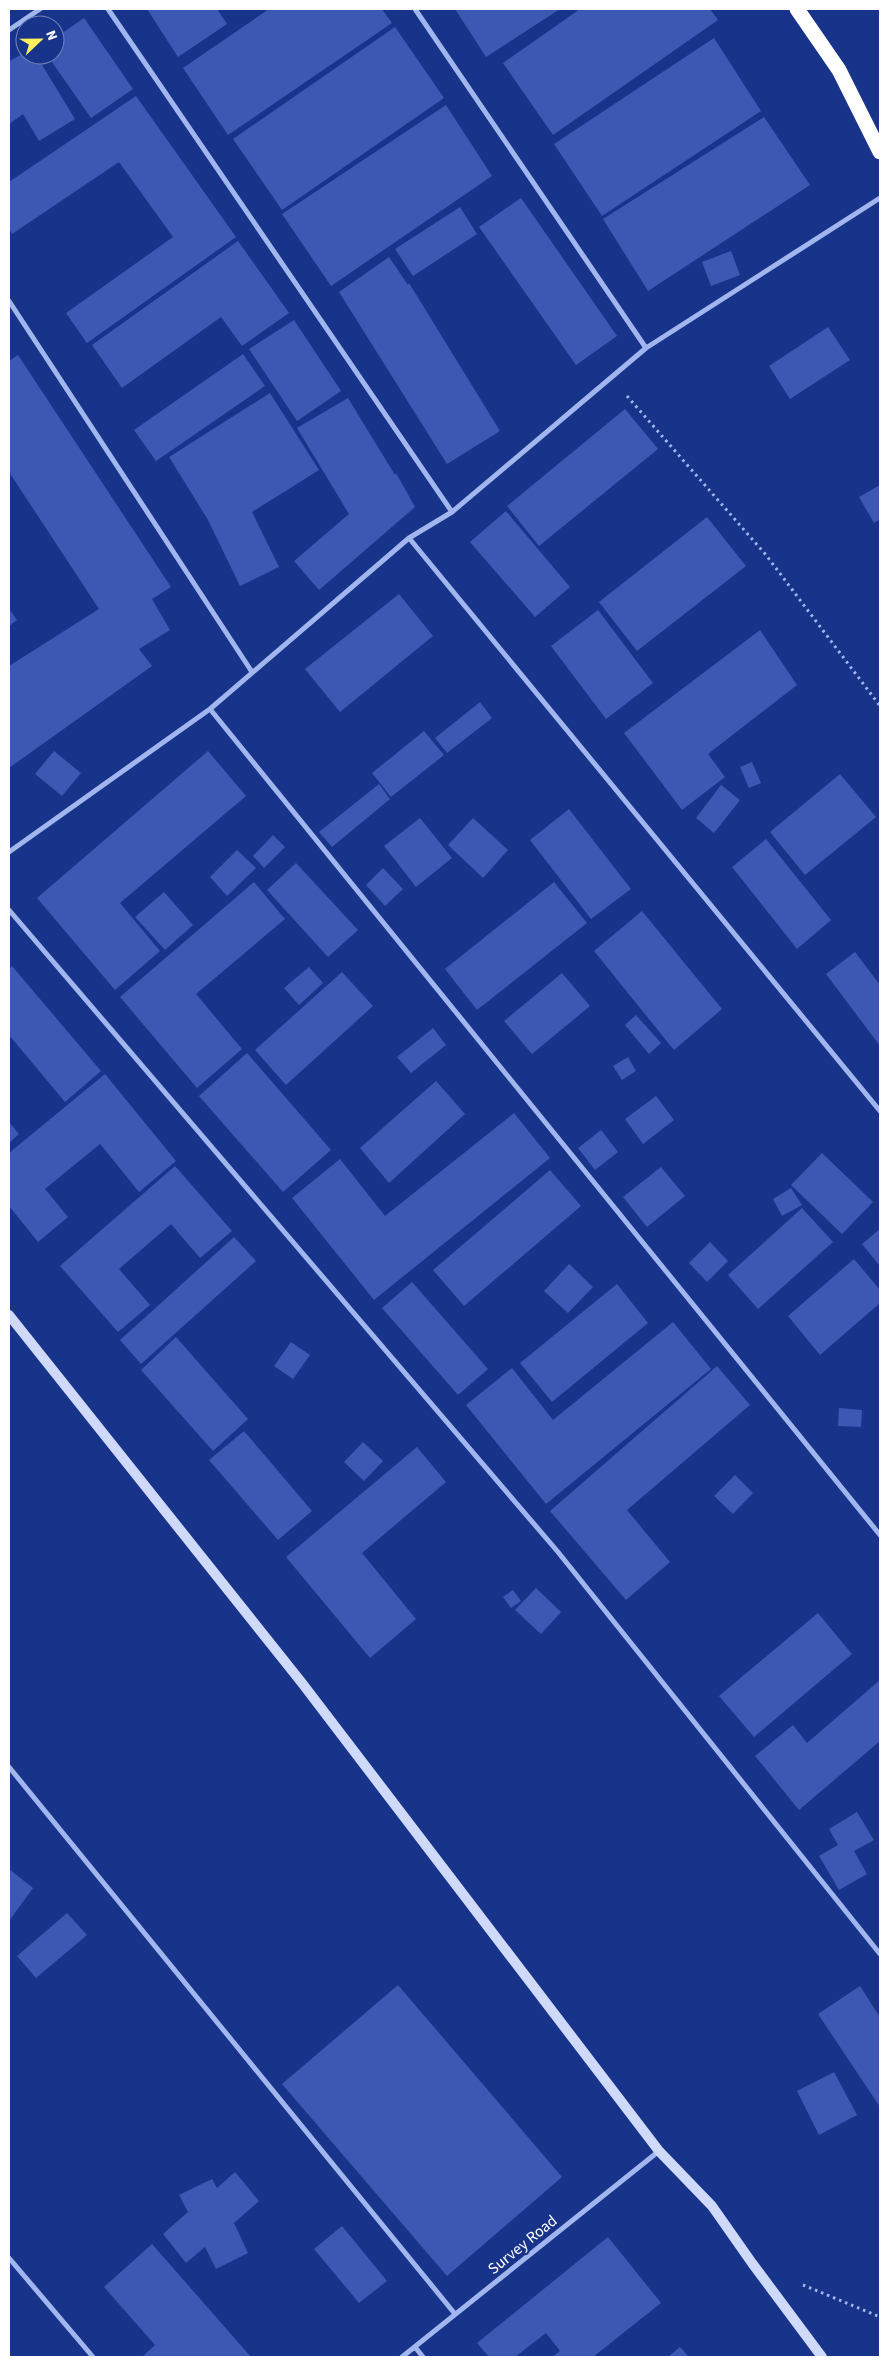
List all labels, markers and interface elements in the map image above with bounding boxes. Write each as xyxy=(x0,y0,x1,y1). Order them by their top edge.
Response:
north arrow xyxy=(15,15,65,65)
text: N xyxy=(40,27,62,44)
street label: Survey Road xyxy=(483,2210,562,2280)

